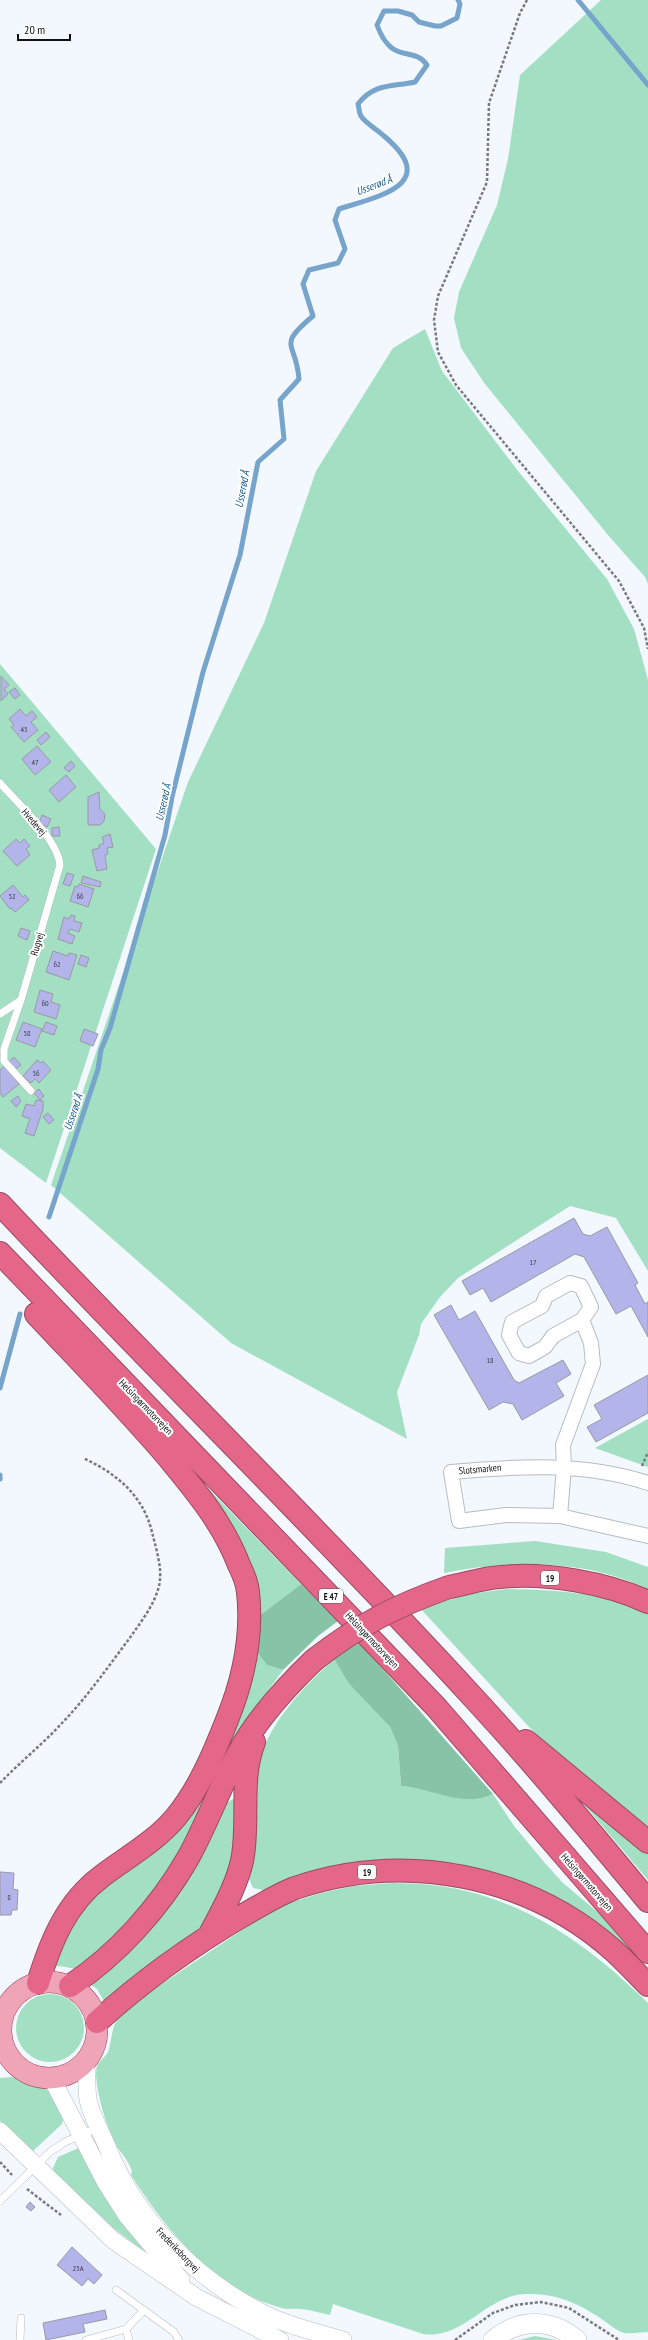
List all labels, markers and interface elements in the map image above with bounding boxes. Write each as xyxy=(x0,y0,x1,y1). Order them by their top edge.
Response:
scale bar xyxy=(18,16,70,42)
text: 20 m xyxy=(24,22,45,37)
water label: Usserød Å xyxy=(354,171,395,198)
water label: Usserød Å xyxy=(232,468,253,509)
house number: 45 xyxy=(20,724,28,734)
house number: 47 xyxy=(31,757,39,767)
water label: Usserød Å xyxy=(152,781,174,822)
street label: Hvedevej xyxy=(19,806,49,838)
house number: 52 xyxy=(8,891,16,901)
house number: 66 xyxy=(76,891,84,901)
street label: Rugvej xyxy=(27,931,47,957)
house number: 62 xyxy=(53,959,61,969)
house number: 60 xyxy=(41,998,49,1008)
house number: 58 xyxy=(23,1028,31,1038)
house number: 56 xyxy=(32,1068,40,1078)
water label: Usserød Å xyxy=(60,1091,86,1132)
house number: 17 xyxy=(529,1257,537,1267)
house number: 18 xyxy=(486,1355,494,1365)
street label: Helsingørmotorvejen xyxy=(116,1376,176,1438)
street label: Slotsmarken xyxy=(458,1461,502,1477)
road number: 19 xyxy=(541,1571,559,1585)
road number: E 47 xyxy=(319,1589,343,1603)
street label: Helsingørmotorvejen xyxy=(343,1609,401,1671)
street label: Helsingørmotorvejen xyxy=(558,1850,616,1914)
road number: 19 xyxy=(358,1865,376,1879)
house number: 8 xyxy=(7,1892,11,1902)
street label: Frederiksborgvej xyxy=(153,2225,203,2275)
house number: 23A xyxy=(73,2263,84,2273)

